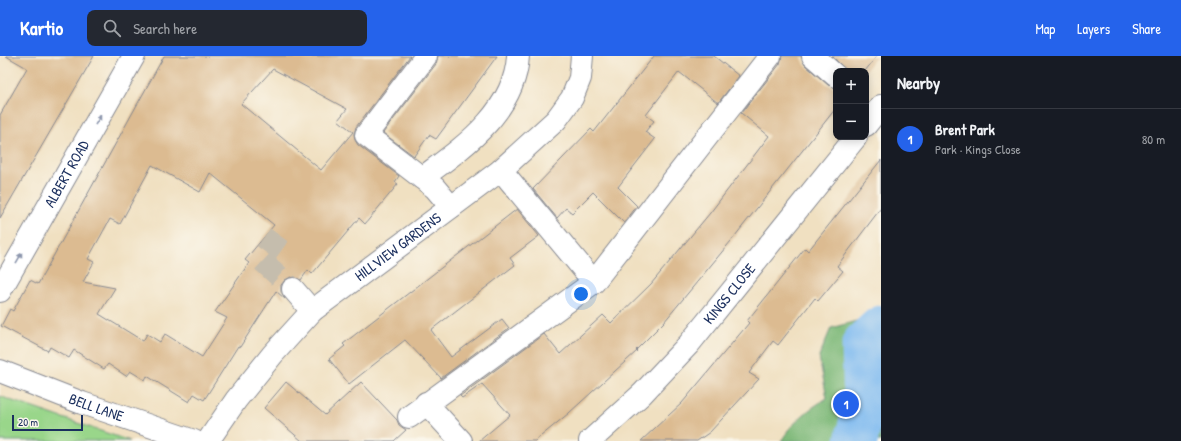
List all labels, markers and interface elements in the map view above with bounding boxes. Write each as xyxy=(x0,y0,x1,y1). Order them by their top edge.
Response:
search box xyxy=(87,10,367,46)
text: Kartio xyxy=(20,15,63,41)
icon: search xyxy=(101,17,123,39)
text: Search here xyxy=(133,18,197,39)
text: Map xyxy=(1035,19,1055,38)
text: Layers xyxy=(1077,19,1110,38)
text: Share xyxy=(1132,19,1161,38)
map controls xyxy=(833,68,869,140)
button: + xyxy=(833,68,869,104)
text: Nearby xyxy=(897,71,940,94)
button: − xyxy=(833,104,869,140)
one-way arrow xyxy=(94,114,101,126)
text: Brent Park xyxy=(935,119,995,140)
text: 1 xyxy=(908,130,912,148)
text: 80 m xyxy=(1142,130,1165,148)
street label: ALBERT ROAD xyxy=(39,135,94,211)
text: Park · Kings Close xyxy=(935,140,1021,158)
street label: HILLVIEW GARDENS xyxy=(350,207,445,286)
one-way arrow xyxy=(16,252,23,263)
street label: KINGS CLOSE xyxy=(698,259,760,329)
your location xyxy=(571,284,591,304)
street label: BELL LANE xyxy=(66,388,127,426)
pin: 1 xyxy=(833,389,859,419)
scale bar xyxy=(12,413,83,432)
text: 20 m xyxy=(18,415,38,429)

